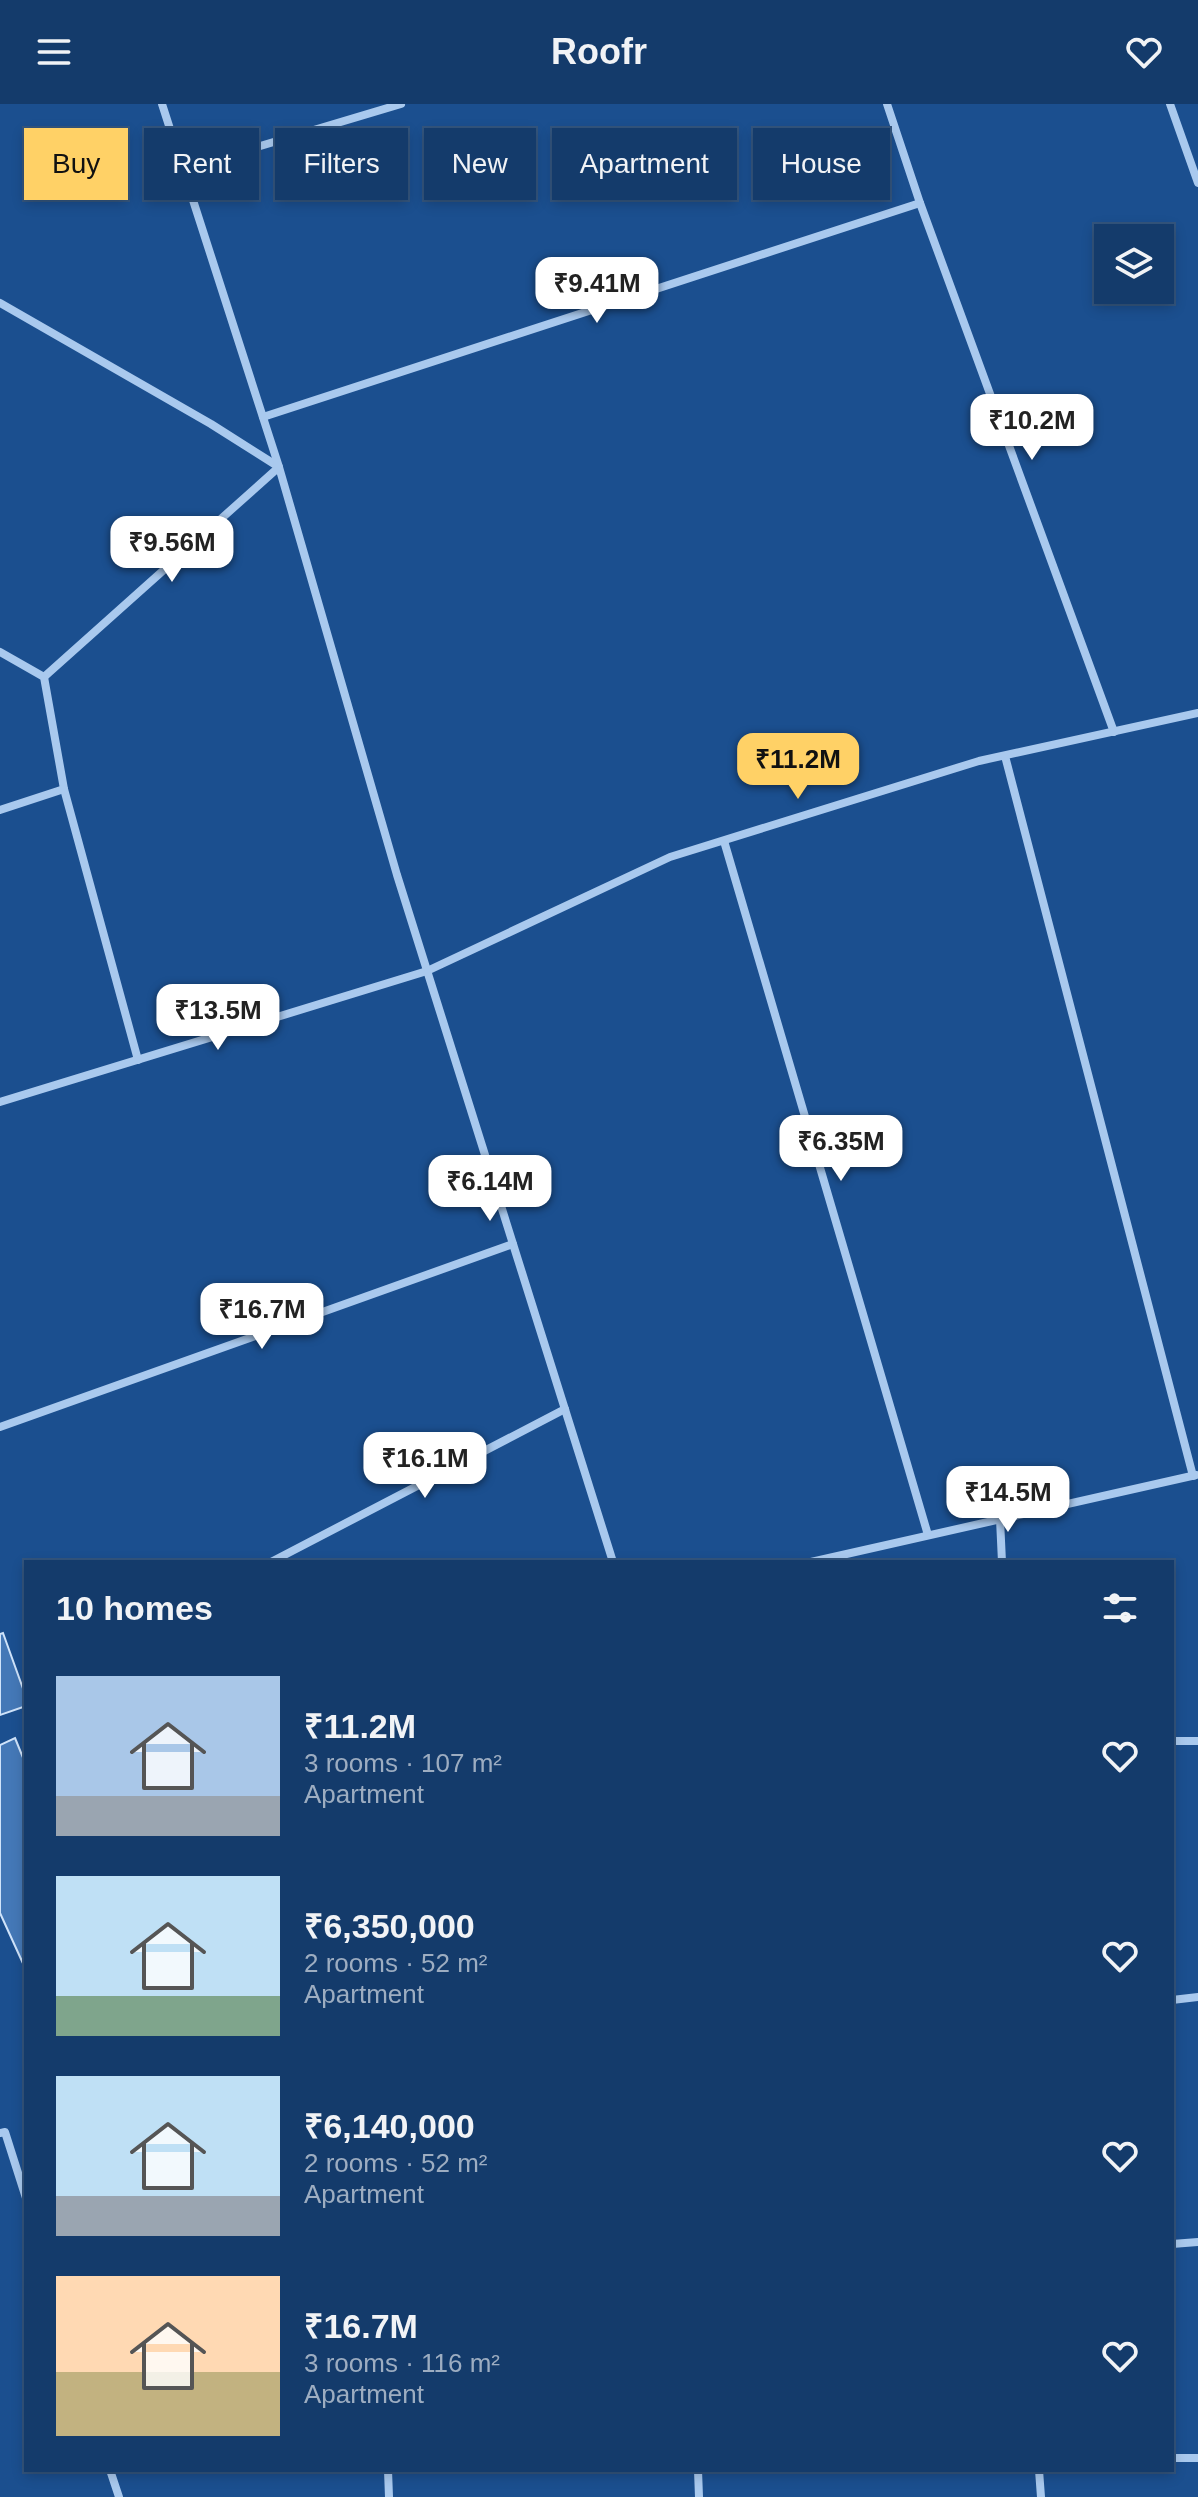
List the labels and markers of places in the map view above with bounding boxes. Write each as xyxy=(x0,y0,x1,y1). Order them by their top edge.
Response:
pin: ₹9.41M xyxy=(532,257,662,325)
pin: ₹10.2M xyxy=(967,394,1097,462)
pin: ₹9.56M xyxy=(107,516,237,584)
pin: ₹11.2M xyxy=(733,733,863,801)
pin: ₹13.5M xyxy=(153,984,283,1052)
pin: ₹6.35M xyxy=(776,1115,906,1183)
pin: ₹6.14M xyxy=(425,1155,555,1223)
pin: ₹16.7M xyxy=(197,1283,327,1351)
pin: ₹16.1M xyxy=(360,1432,490,1500)
pin: ₹14.5M xyxy=(943,1466,1073,1534)

